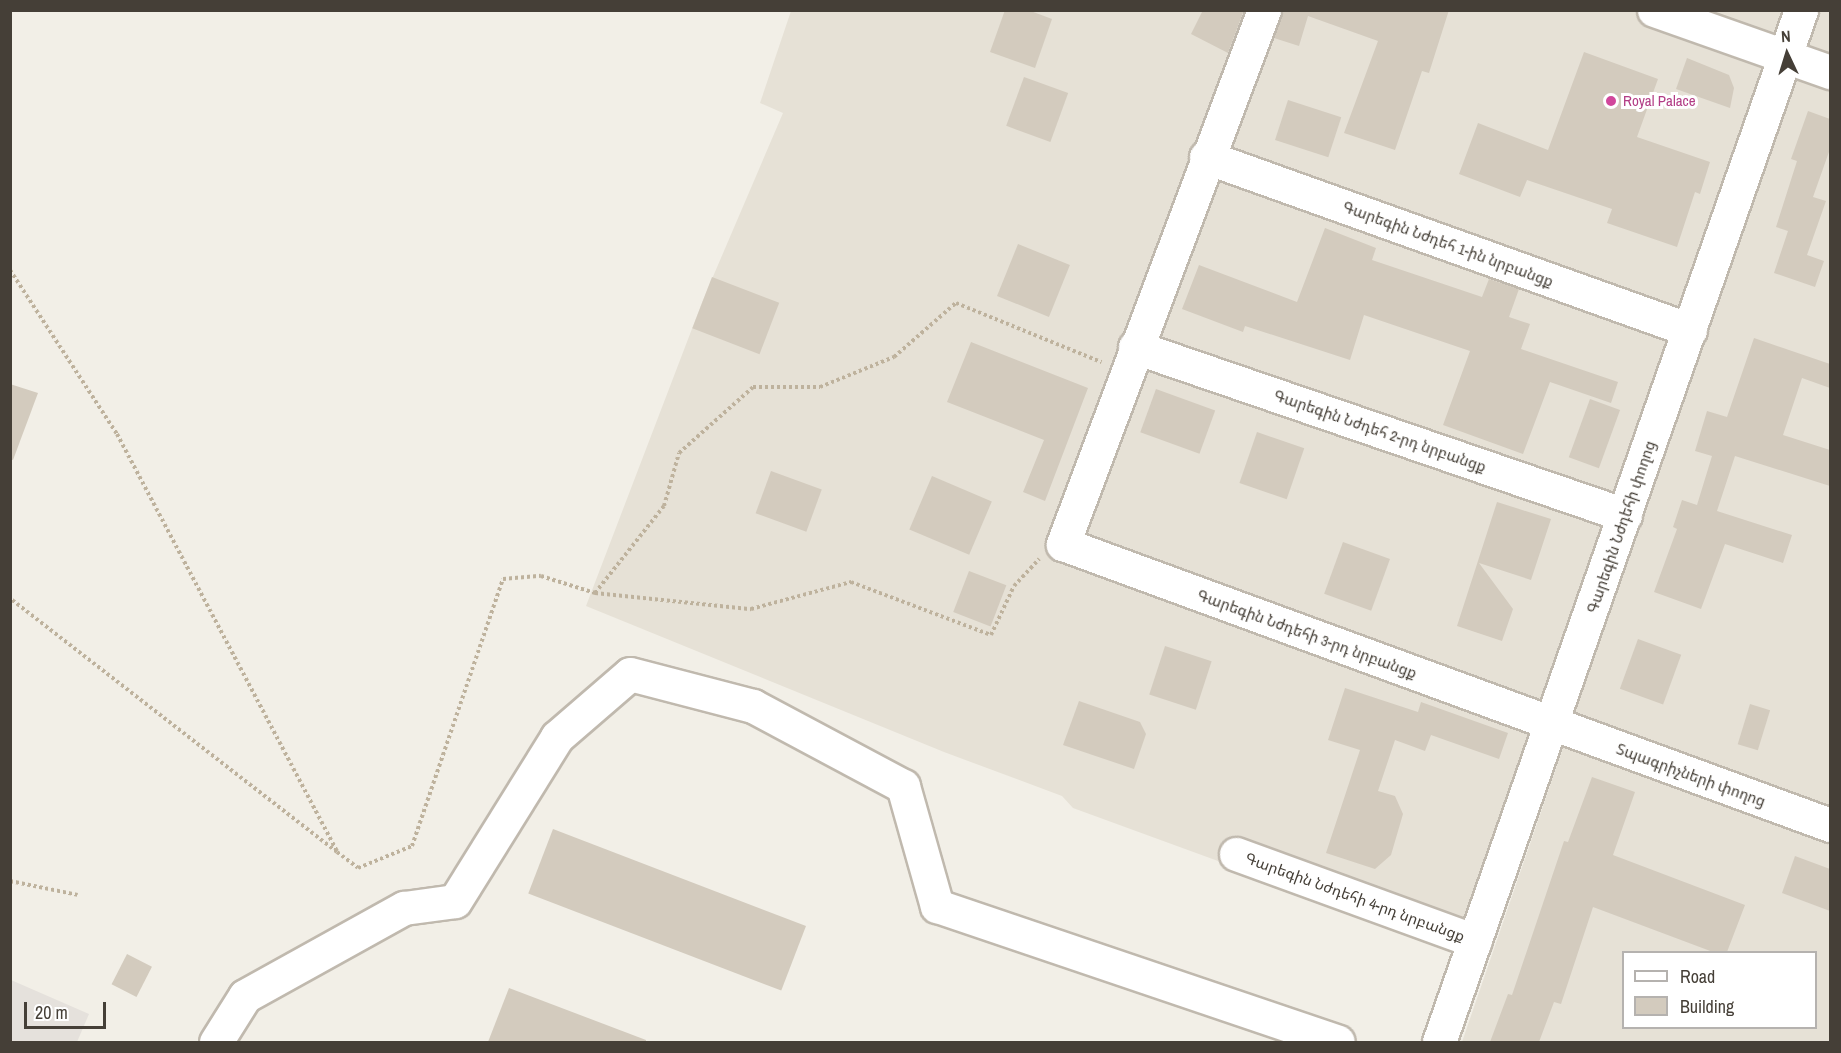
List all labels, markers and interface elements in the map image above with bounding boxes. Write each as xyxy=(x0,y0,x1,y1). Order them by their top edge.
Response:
north arrow xyxy=(1757,24,1817,84)
text: N xyxy=(1780,25,1791,47)
place label: Royal Palace xyxy=(1623,92,1695,110)
marker: Royal Palace xyxy=(1604,94,1618,108)
street label: Գարեգին Նժդեհ 1-ին նրբանցք xyxy=(1340,197,1556,291)
street label: Գարեգին Նժդեհ 2-րդ նրբանցք xyxy=(1271,386,1489,476)
street label: Գարեգին Նժդեհի փողոց xyxy=(1583,438,1659,616)
street label: Գարեգին Նժդեհի 3-րդ նրբանցք xyxy=(1195,586,1419,682)
street label: Տպագրիչների փողոց xyxy=(1614,740,1768,810)
street label: Գարեգին Նժդեհի 4-րդ նրբանցք xyxy=(1243,849,1467,945)
legend xyxy=(1622,951,1817,1029)
text: Road xyxy=(1680,964,1715,989)
scale bar xyxy=(27,990,110,1028)
text: Building xyxy=(1680,994,1734,1019)
text: 20 m xyxy=(35,1000,68,1025)

